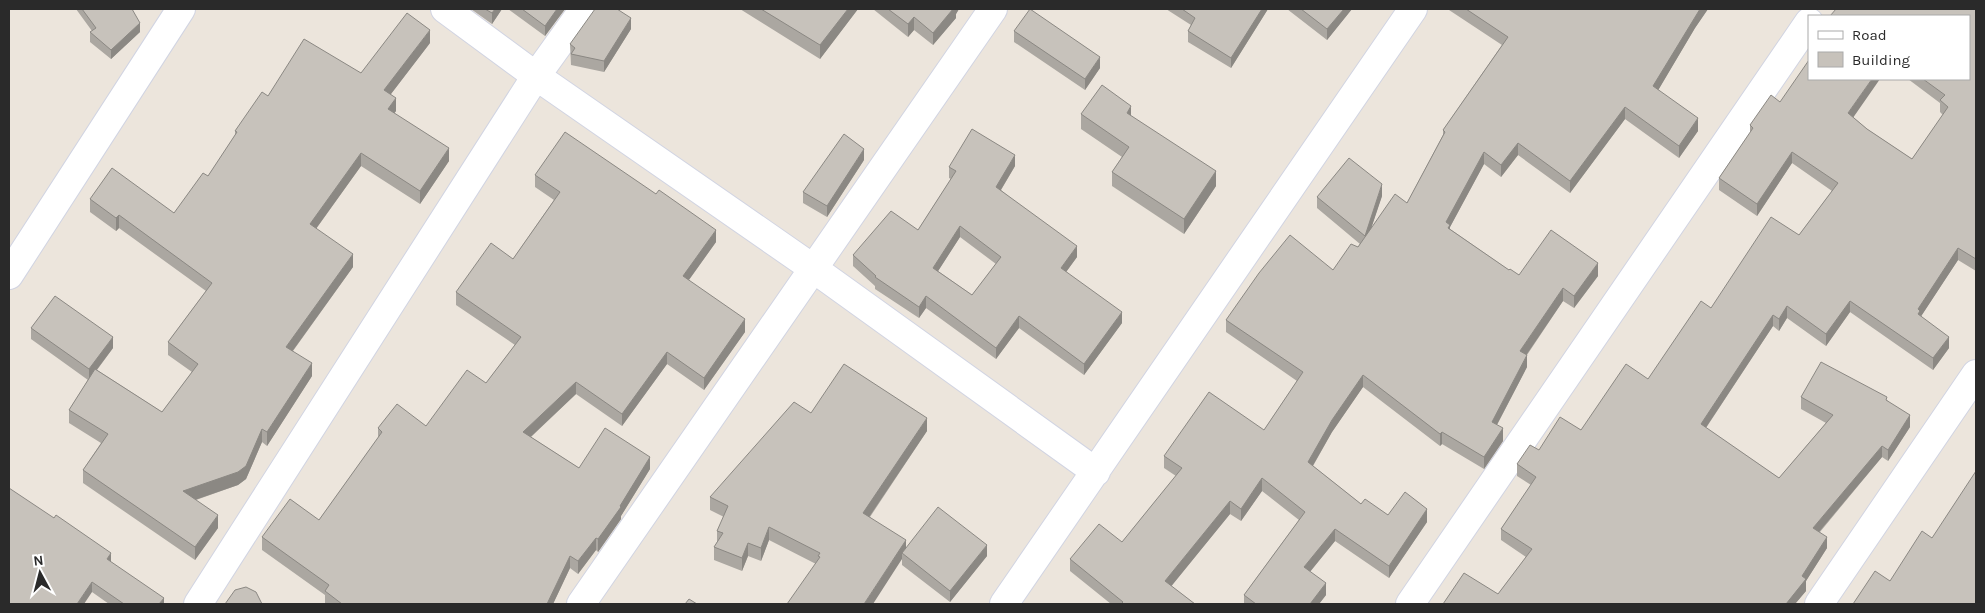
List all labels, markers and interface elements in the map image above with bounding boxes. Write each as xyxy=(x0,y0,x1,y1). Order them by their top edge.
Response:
legend xyxy=(1808,15,1970,80)
text: Road xyxy=(1852,26,1887,44)
text: Building xyxy=(1852,51,1910,69)
north arrow xyxy=(15,548,65,598)
text: N xyxy=(32,552,44,570)

